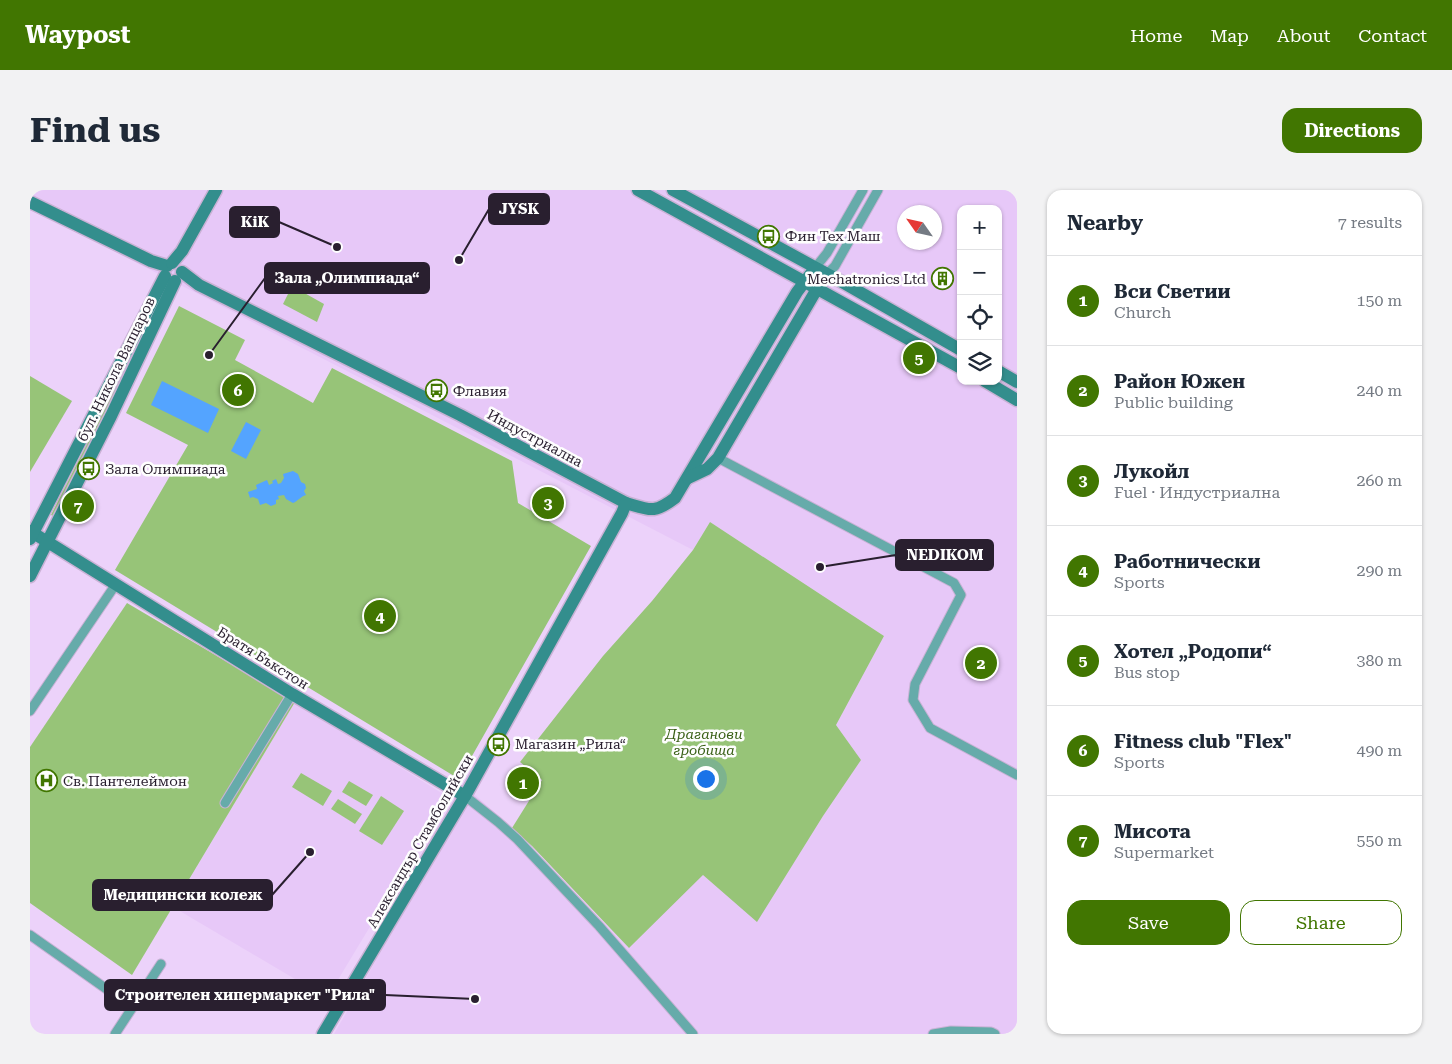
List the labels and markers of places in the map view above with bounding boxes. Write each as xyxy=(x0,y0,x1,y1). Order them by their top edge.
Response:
callout: JYSK xyxy=(489,194,549,224)
callout: KiK xyxy=(230,207,279,237)
bus stop icon: Фин Тех Маш xyxy=(757,224,781,248)
place label: Фин Тех Маш xyxy=(785,228,881,244)
callout: Зала „Олимпиада“ xyxy=(265,263,429,293)
building icon: Mechatronics Ltd xyxy=(930,267,954,291)
place label: Mechatronics Ltd xyxy=(807,271,926,287)
pin: 5 xyxy=(903,339,935,377)
pin: 6 xyxy=(222,371,254,409)
bus stop icon: Флавия xyxy=(425,379,449,403)
place label: Флавия xyxy=(453,383,507,399)
bus stop icon: Зала Олимпиада xyxy=(77,457,101,481)
place label: Зала Олимпиада xyxy=(105,461,226,477)
pin: 3 xyxy=(532,484,564,522)
pin: 7 xyxy=(62,487,94,525)
callout: NEDIKOM xyxy=(896,540,993,570)
pin: 4 xyxy=(364,597,396,635)
pin: 2 xyxy=(965,644,997,682)
bus stop icon: Магазин „Рила“ xyxy=(487,732,511,756)
place label: Магазин „Рила“ xyxy=(515,736,626,752)
pin: 1 xyxy=(507,764,539,802)
hospital icon: Св. Пантелеймон xyxy=(35,769,59,793)
place label: Св. Пантелеймон xyxy=(63,773,187,789)
callout: Медицински колеж xyxy=(93,880,272,910)
callout: Строителен хипермаркет "Рила" xyxy=(105,980,385,1010)

